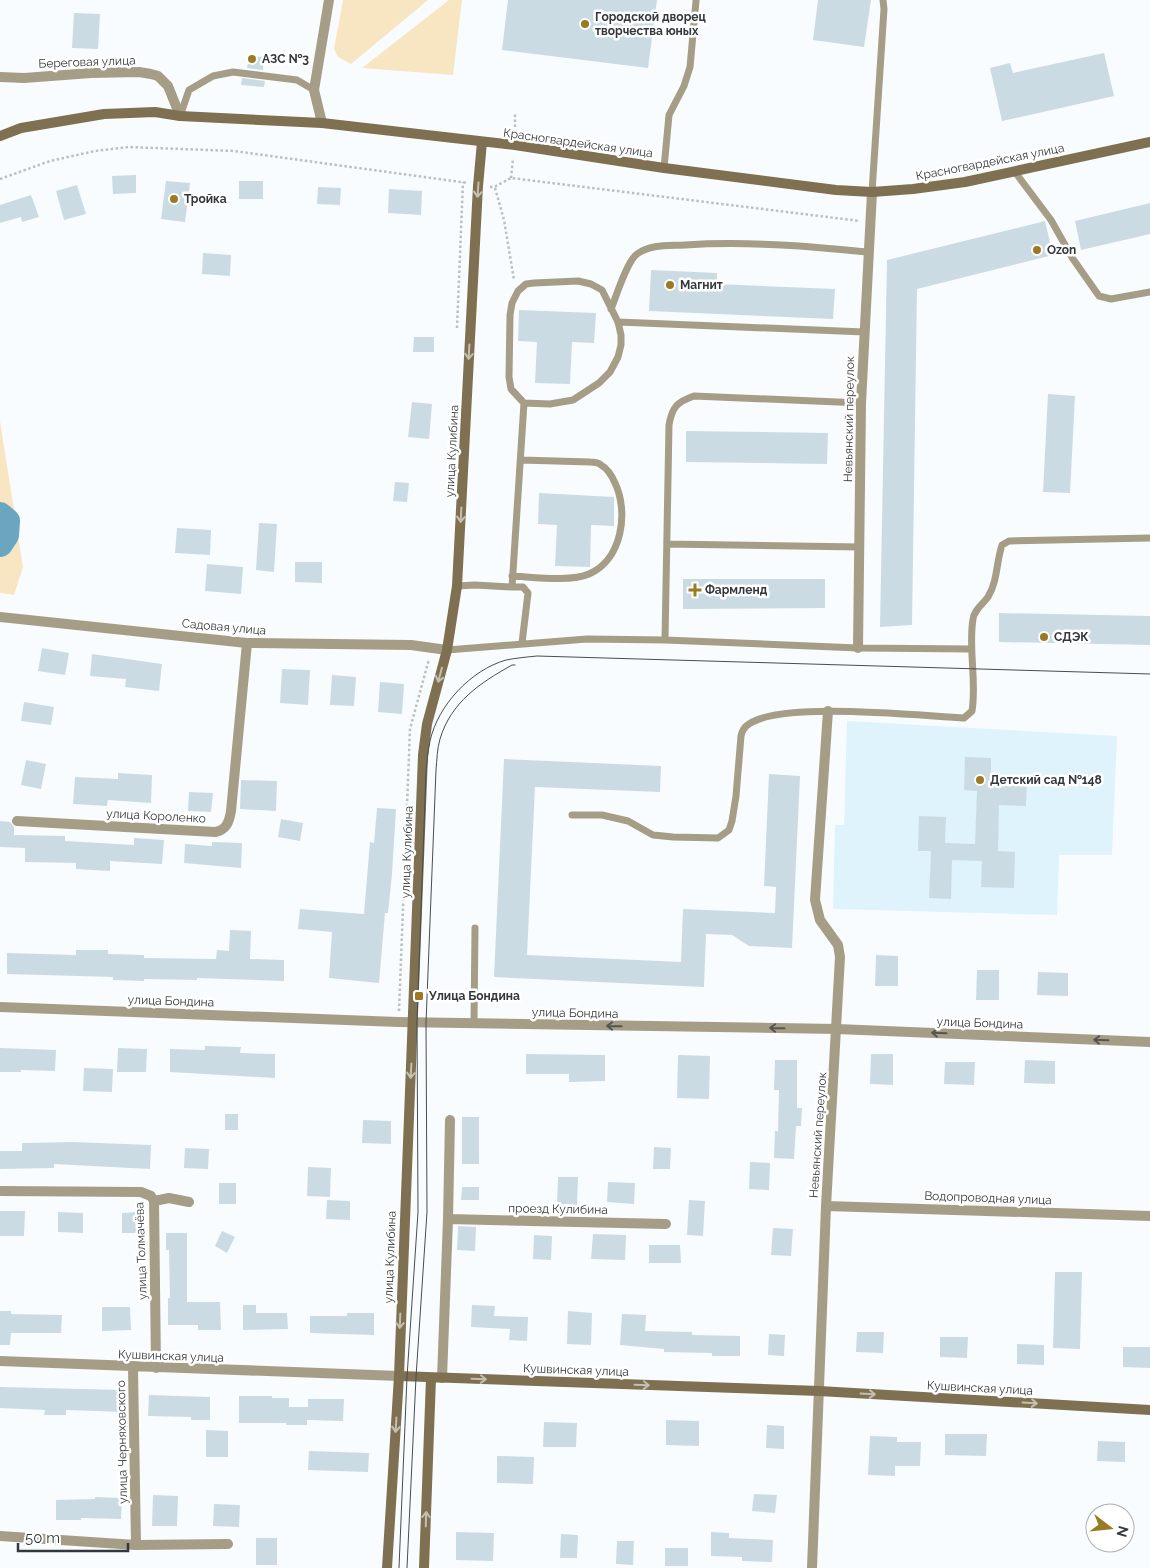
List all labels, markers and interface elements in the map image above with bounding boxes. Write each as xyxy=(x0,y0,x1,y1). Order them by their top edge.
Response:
place label: Городской дворец творчества юных xyxy=(595,10,706,38)
marker: Городской дворец творчества юных xyxy=(579,18,591,30)
place label: АЗС №3 xyxy=(262,52,309,66)
street label: Береговая улица xyxy=(38,53,136,71)
marker: АЗС №3 xyxy=(246,53,258,65)
street label: Красногвардейская улица xyxy=(502,126,654,160)
street label: Красногвардейская улица xyxy=(915,141,1065,183)
one-way arrow xyxy=(474,182,483,198)
place label: Тройка xyxy=(184,192,227,206)
marker: Тройка xyxy=(168,193,180,205)
place label: Ozon xyxy=(1047,243,1076,257)
marker: Ozon xyxy=(1031,244,1043,256)
place label: Магнит xyxy=(680,278,723,292)
marker: Магнит xyxy=(664,279,676,291)
one-way arrow xyxy=(465,344,474,360)
street label: Невьянский переулок xyxy=(841,356,857,482)
street label: улица Кулибина xyxy=(443,404,461,498)
one-way arrow xyxy=(456,506,465,522)
place label: Фармленд xyxy=(705,583,768,597)
marker: Фармленд xyxy=(689,584,701,596)
street label: Садовая улица xyxy=(181,616,267,638)
place label: СДЭК xyxy=(1054,630,1089,644)
marker: СДЭК xyxy=(1038,631,1050,643)
one-way arrow xyxy=(435,667,444,683)
place label: Детский сад №148 xyxy=(990,773,1102,787)
marker: Детский сад №148 xyxy=(974,774,986,786)
street label: улица Кулибина xyxy=(398,805,416,899)
street label: улица Короленко xyxy=(106,806,206,826)
place label: Улица Бондина xyxy=(428,989,520,1003)
marker: Улица Бондина xyxy=(413,990,425,1002)
street label: улица Бондина xyxy=(127,992,215,1010)
street label: улица Бондина xyxy=(532,1005,618,1021)
street label: улица Бондина xyxy=(936,1014,1024,1032)
one-way arrow xyxy=(606,1021,622,1030)
one-way arrow xyxy=(769,1023,785,1033)
one-way arrow xyxy=(931,1029,947,1038)
one-way arrow xyxy=(1094,1035,1110,1045)
one-way arrow xyxy=(406,1063,415,1079)
street label: Невьянский переулок xyxy=(807,1072,829,1198)
street label: Водопроводная улица xyxy=(924,1189,1052,1207)
street label: проезд Кулибина xyxy=(508,1201,608,1217)
street label: улица Толмачёва xyxy=(132,1202,150,1300)
street label: улица Кулибина xyxy=(381,1210,399,1304)
one-way arrow xyxy=(396,1313,405,1329)
street label: Кушвинская улица xyxy=(118,1347,224,1365)
street label: Кушвинская улица xyxy=(523,1361,629,1379)
one-way arrow xyxy=(471,1375,487,1384)
street label: Кушвинская улица xyxy=(927,1378,1033,1398)
street label: улица Черняховского xyxy=(114,1380,130,1504)
one-way arrow xyxy=(634,1380,650,1390)
one-way arrow xyxy=(859,1390,875,1399)
one-way arrow xyxy=(1022,1399,1038,1408)
one-way arrow xyxy=(391,1417,400,1433)
north arrow xyxy=(1085,1503,1135,1553)
one-way arrow xyxy=(421,1512,430,1528)
scale bar xyxy=(18,1520,128,1552)
text: N xyxy=(1113,1524,1132,1539)
text: 50 m xyxy=(25,1529,60,1547)

